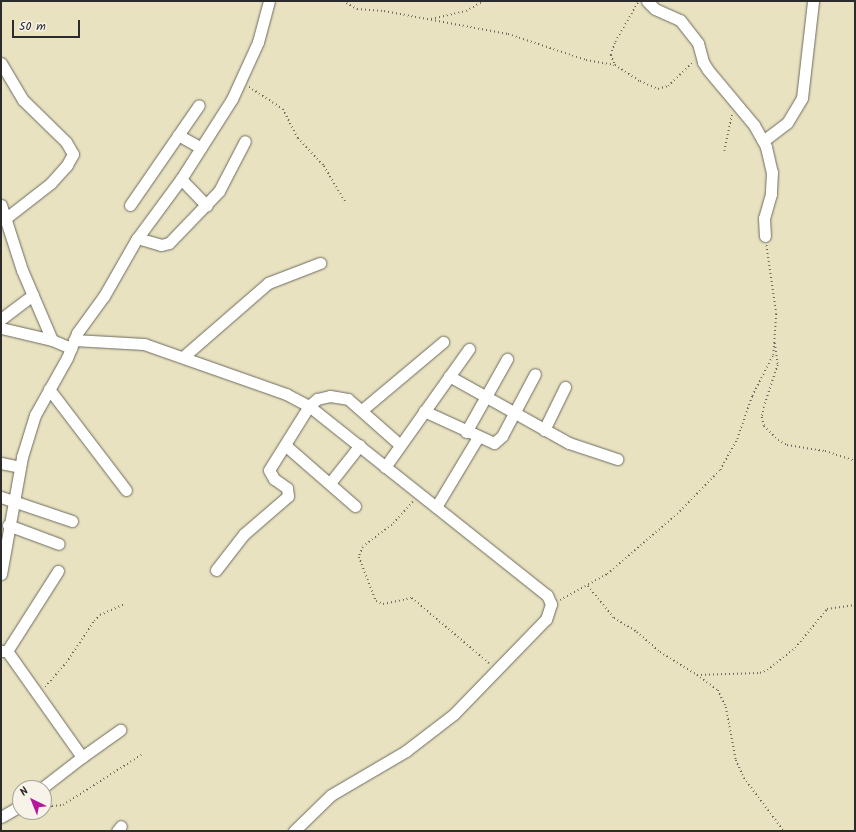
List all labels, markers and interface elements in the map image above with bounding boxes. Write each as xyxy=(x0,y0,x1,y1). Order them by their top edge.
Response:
scale bar xyxy=(14,12,82,38)
text: 50 m xyxy=(19,17,46,36)
north arrow xyxy=(12,780,52,820)
text: N xyxy=(16,783,33,801)

